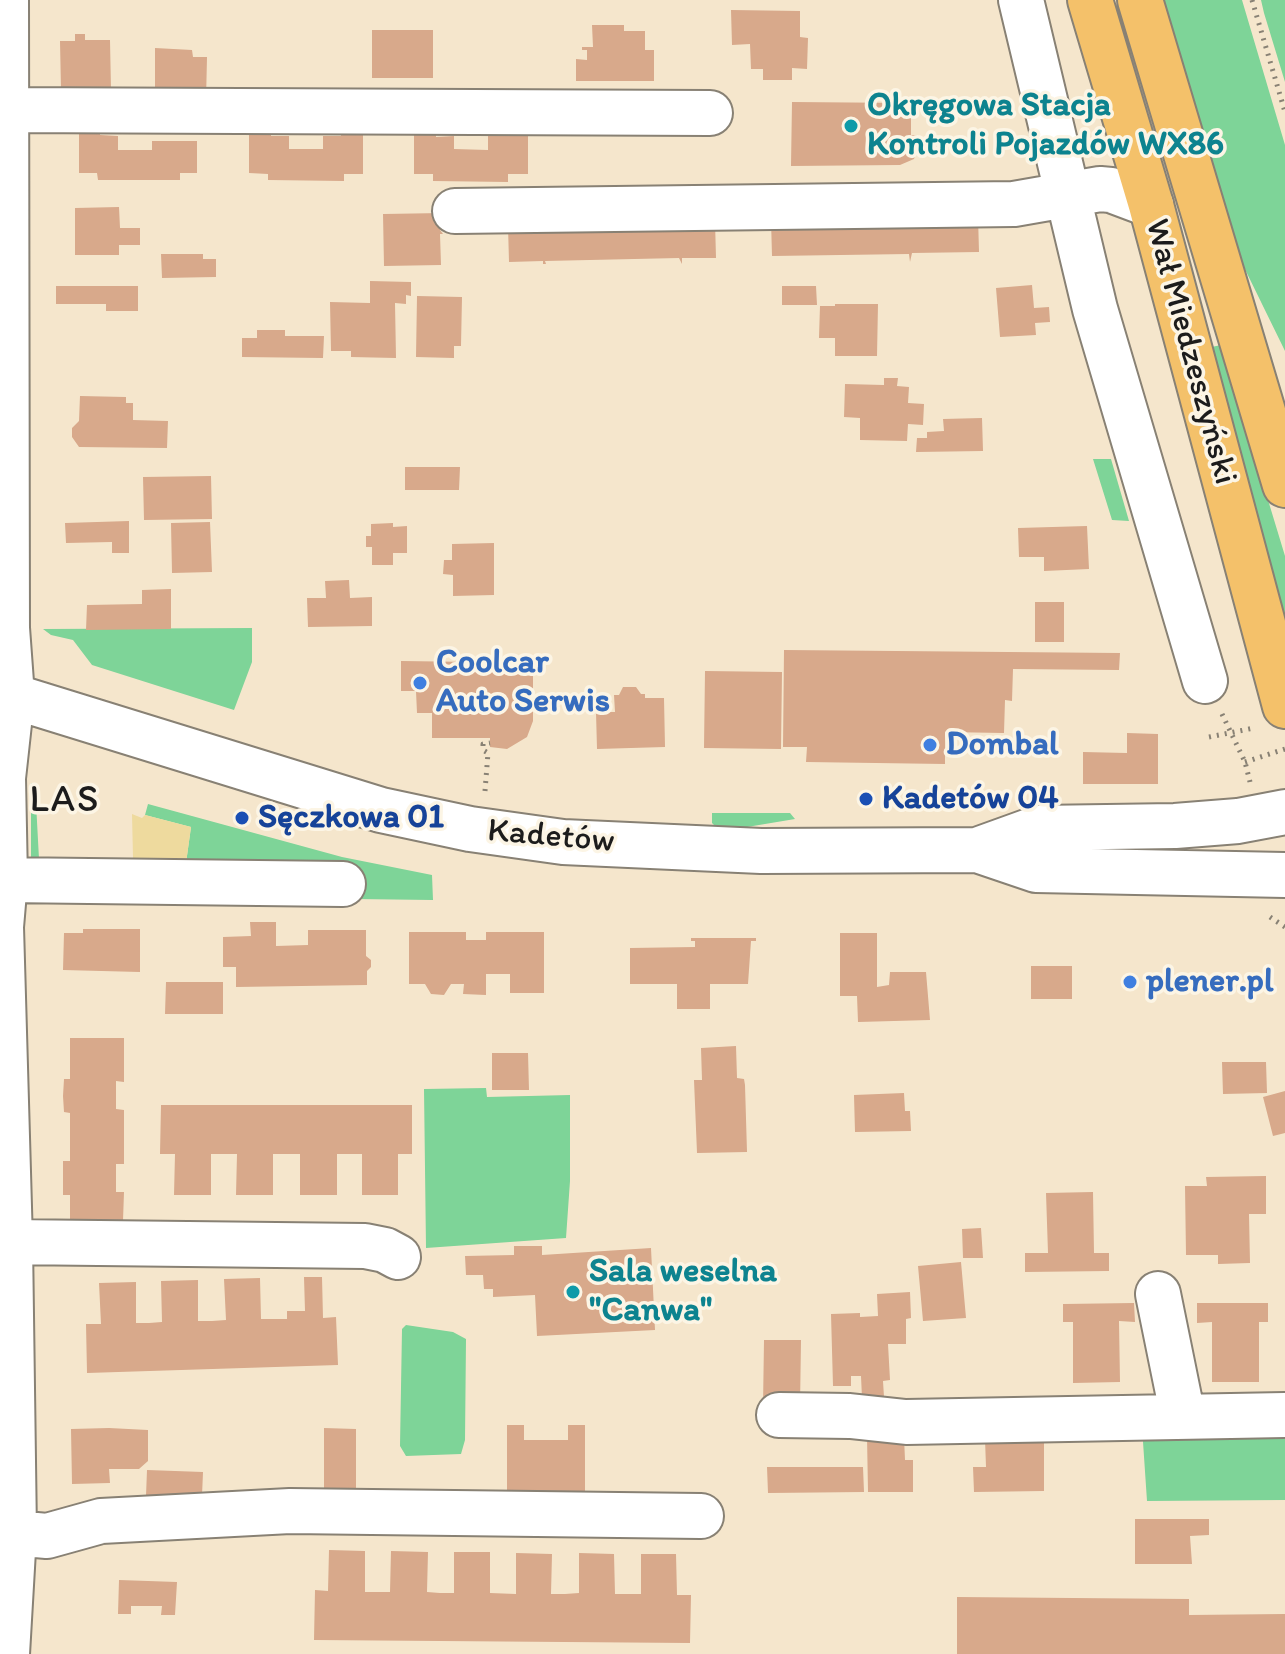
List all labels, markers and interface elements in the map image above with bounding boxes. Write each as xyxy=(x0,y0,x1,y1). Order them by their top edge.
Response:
place label: Okręgowa Stacja Kontroli Pojazdów WX86 xyxy=(867,86,1224,166)
marker: Okręgowa Stacja Kontroli Pojazdów WX86 xyxy=(842,117,860,135)
street label: Wał Miedzeszyński xyxy=(1135,215,1245,489)
place label: Coolcar Auto Serwis xyxy=(436,643,610,722)
marker: Coolcar Auto Serwis xyxy=(411,674,429,692)
place label: Dombal xyxy=(946,725,1059,765)
marker: Dombal xyxy=(921,736,939,754)
district label: LAS xyxy=(30,778,100,824)
place label: Kadetów 04 xyxy=(882,779,1059,819)
marker: Kadetów 04 xyxy=(857,790,875,808)
place label: Sęczkowa 01 xyxy=(258,798,444,838)
marker: Sęczkowa 01 xyxy=(233,809,251,827)
street label: Kadetów xyxy=(486,811,616,863)
place label: plener.pl xyxy=(1146,962,1273,1002)
marker: plener.pl xyxy=(1121,973,1139,991)
place label: Sala weselna "Canwa" xyxy=(589,1252,777,1332)
marker: Sala weselna "Canwa" xyxy=(564,1283,582,1301)

